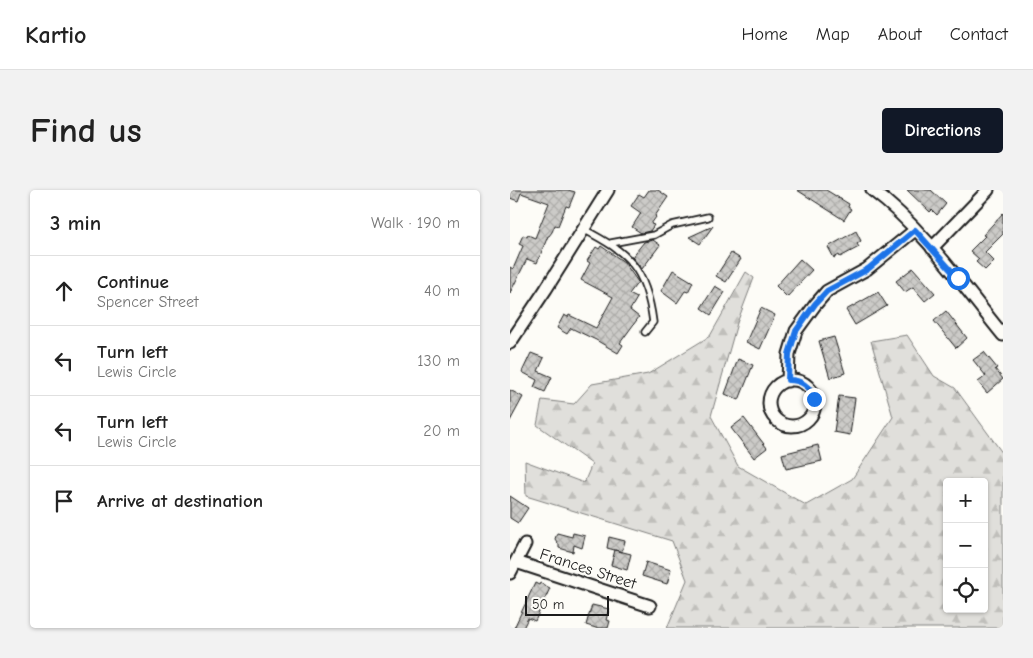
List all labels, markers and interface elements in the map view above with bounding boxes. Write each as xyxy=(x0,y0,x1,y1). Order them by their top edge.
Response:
text: Kartio xyxy=(25,21,87,49)
text: Home xyxy=(741,24,788,45)
text: Map xyxy=(816,24,850,45)
text: About xyxy=(878,24,922,45)
text: Contact xyxy=(950,24,1008,45)
button: Directions xyxy=(882,108,1003,153)
text: Find us xyxy=(30,110,142,151)
text: 3 min xyxy=(50,211,101,235)
text: Walk · 190 m xyxy=(371,214,460,232)
route start xyxy=(947,267,970,290)
text: Continue xyxy=(97,271,169,293)
icon: ahead xyxy=(50,277,78,305)
text: 40 m xyxy=(424,282,460,300)
text: Spencer Street xyxy=(97,293,199,311)
text: Turn left xyxy=(97,341,168,363)
icon: left xyxy=(50,347,78,375)
text: 130 m xyxy=(417,352,460,370)
text: Lewis Circle xyxy=(97,363,177,381)
route end xyxy=(803,388,826,411)
text: Turn left xyxy=(97,411,168,433)
icon: left xyxy=(50,417,78,445)
text: 20 m xyxy=(423,422,460,440)
text: Lewis Circle xyxy=(97,433,177,451)
map controls xyxy=(943,478,988,613)
button: + xyxy=(943,478,988,523)
icon: arrive xyxy=(50,487,78,515)
text: Arrive at destination xyxy=(97,490,263,512)
button: − xyxy=(943,523,988,568)
street label: Frances Street xyxy=(538,545,639,593)
button: locate xyxy=(943,568,988,613)
scale bar xyxy=(525,593,609,616)
text: 50 m xyxy=(532,596,564,613)

